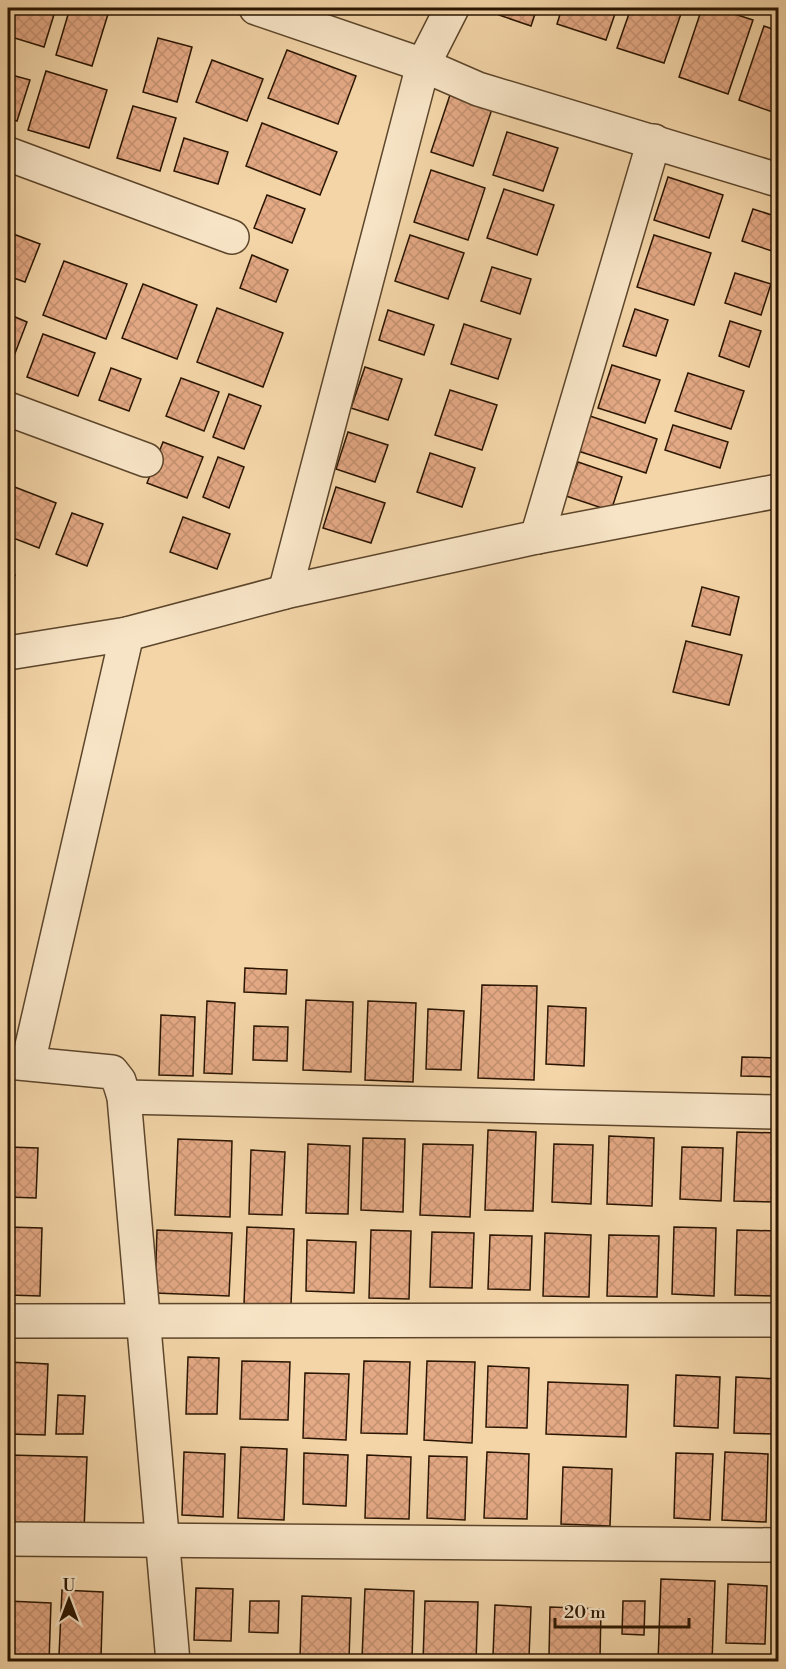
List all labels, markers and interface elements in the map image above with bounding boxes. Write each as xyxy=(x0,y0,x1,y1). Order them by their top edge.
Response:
north arrow xyxy=(39,1570,99,1630)
text: U xyxy=(63,1576,76,1596)
scale bar xyxy=(555,1591,688,1629)
text: 20 m xyxy=(564,1601,606,1624)

